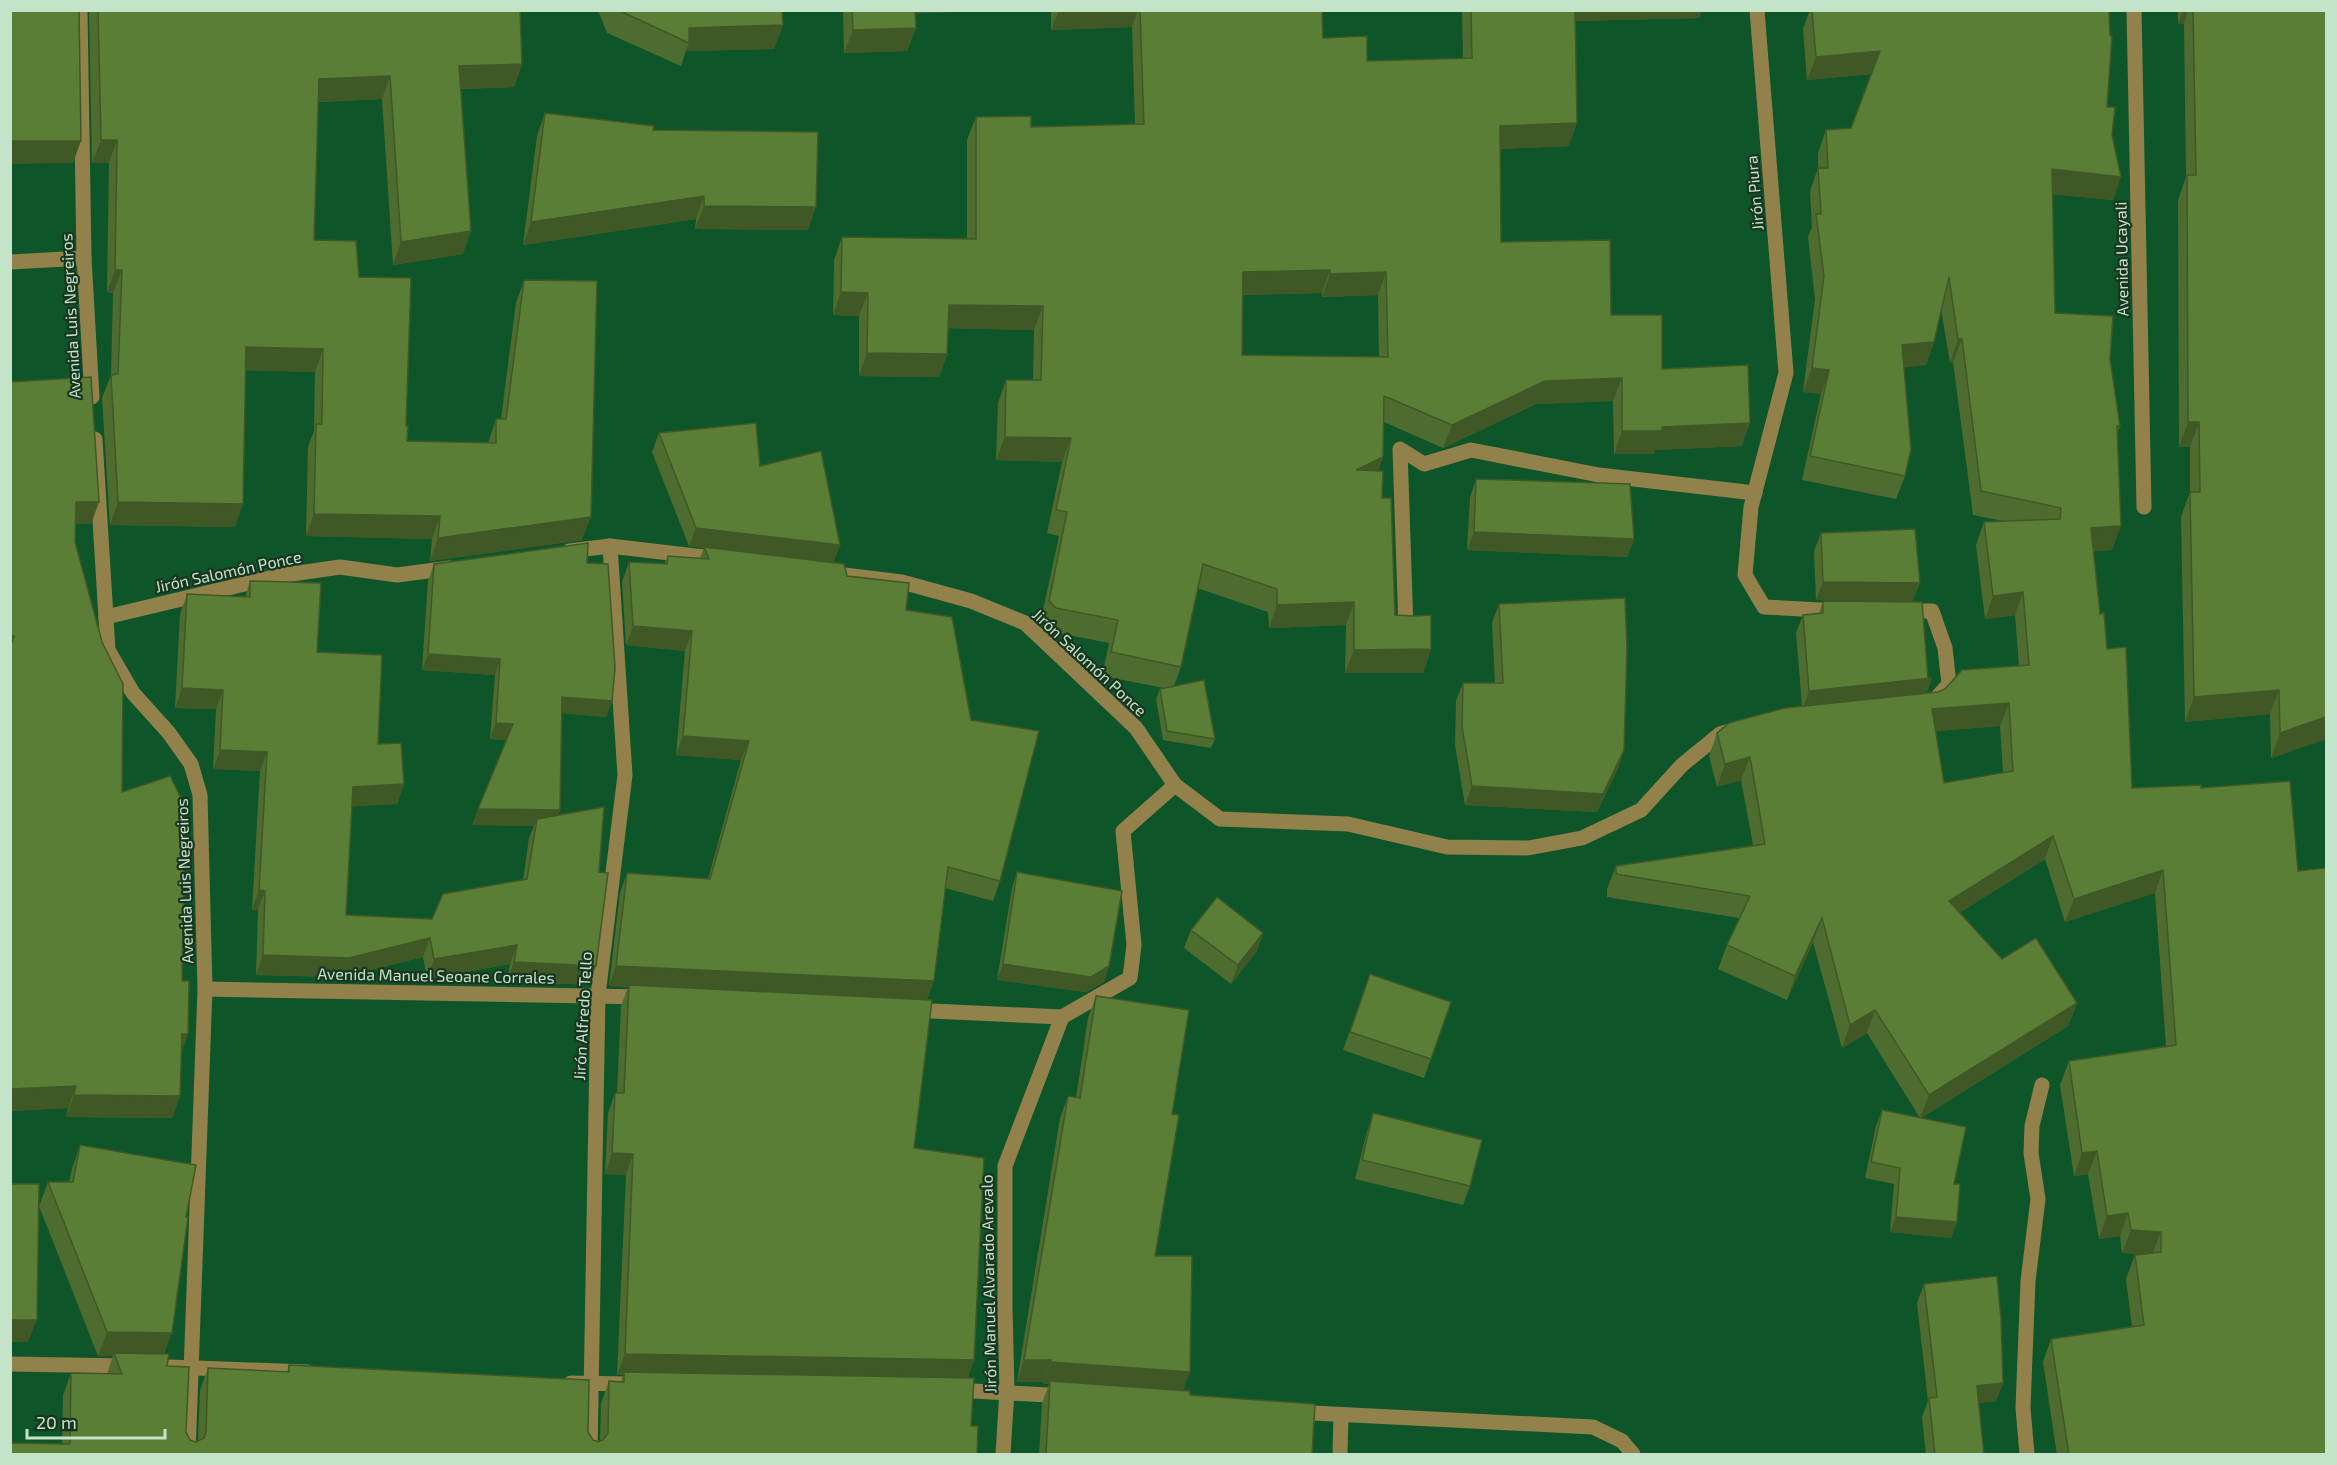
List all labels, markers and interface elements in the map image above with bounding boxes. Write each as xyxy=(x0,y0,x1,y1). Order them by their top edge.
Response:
street label: Jirón Piura xyxy=(1741,155,1767,231)
street label: Avenida Ucayali xyxy=(2111,202,2131,316)
street label: Avenida Luis Negreiros xyxy=(56,233,84,399)
street label: Jirón Salomón Ponce xyxy=(153,546,303,596)
street label: Jirón Salomón Ponce xyxy=(1029,604,1151,720)
street label: Avenida Luis Negreiros xyxy=(172,798,196,964)
street label: Jirón Alfredo Tello xyxy=(569,951,595,1081)
street label: Avenida Manuel Seoane Corrales xyxy=(317,963,555,987)
street label: Jirón Manuel Alvarado Arevalo xyxy=(977,1174,999,1394)
scale bar xyxy=(27,1402,165,1440)
text: 20 m xyxy=(36,1411,77,1433)

